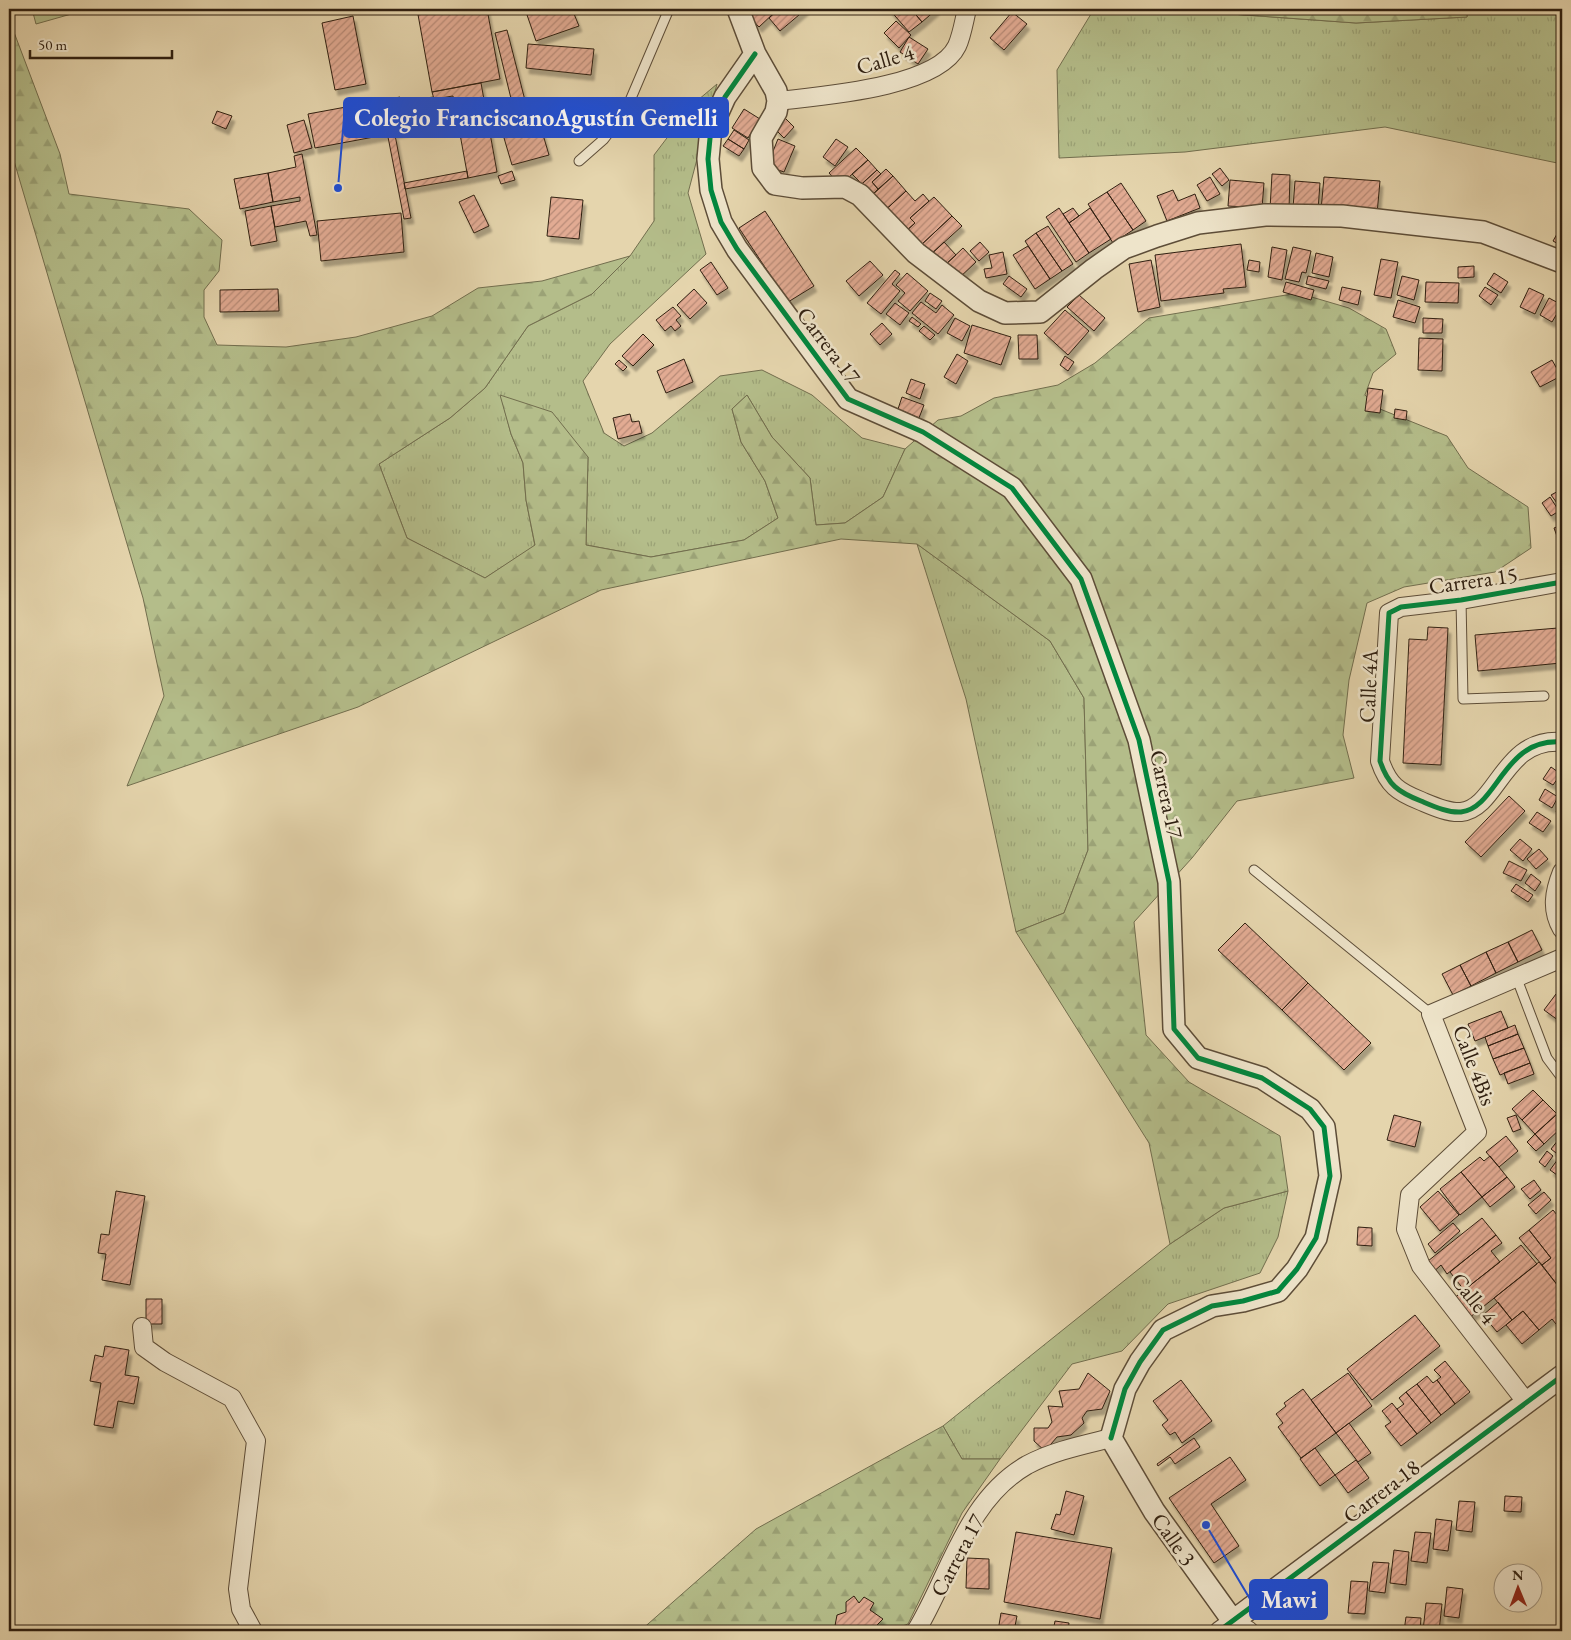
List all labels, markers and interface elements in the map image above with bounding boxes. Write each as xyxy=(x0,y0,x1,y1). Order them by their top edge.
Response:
scale bar xyxy=(30,28,172,60)
text: 50 m xyxy=(38,35,67,54)
street label: Calle 4 xyxy=(853,37,918,81)
callout: Colegio FranciscanoAgustín Gemelli xyxy=(344,98,728,137)
text: Colegio FranciscanoAgustín Gemelli xyxy=(354,102,718,134)
street label: Carrera 17 xyxy=(790,301,867,390)
street label: Carrera 15 xyxy=(1427,560,1519,601)
street label: Calle 4A xyxy=(1352,648,1385,724)
street label: Carrera 17 xyxy=(1143,747,1190,841)
street label: Calle 4Bis xyxy=(1446,1021,1503,1110)
street label: Calle 4 xyxy=(1444,1266,1503,1331)
street label: Carrera 18 xyxy=(1337,1453,1426,1530)
street label: Calle 3 xyxy=(1145,1507,1202,1572)
street label: Carrera 17 xyxy=(924,1509,991,1601)
north arrow xyxy=(1494,1562,1544,1612)
text: N xyxy=(1512,1566,1524,1584)
callout: Mawi xyxy=(1250,1580,1327,1619)
text: Mawi xyxy=(1261,1584,1317,1615)

